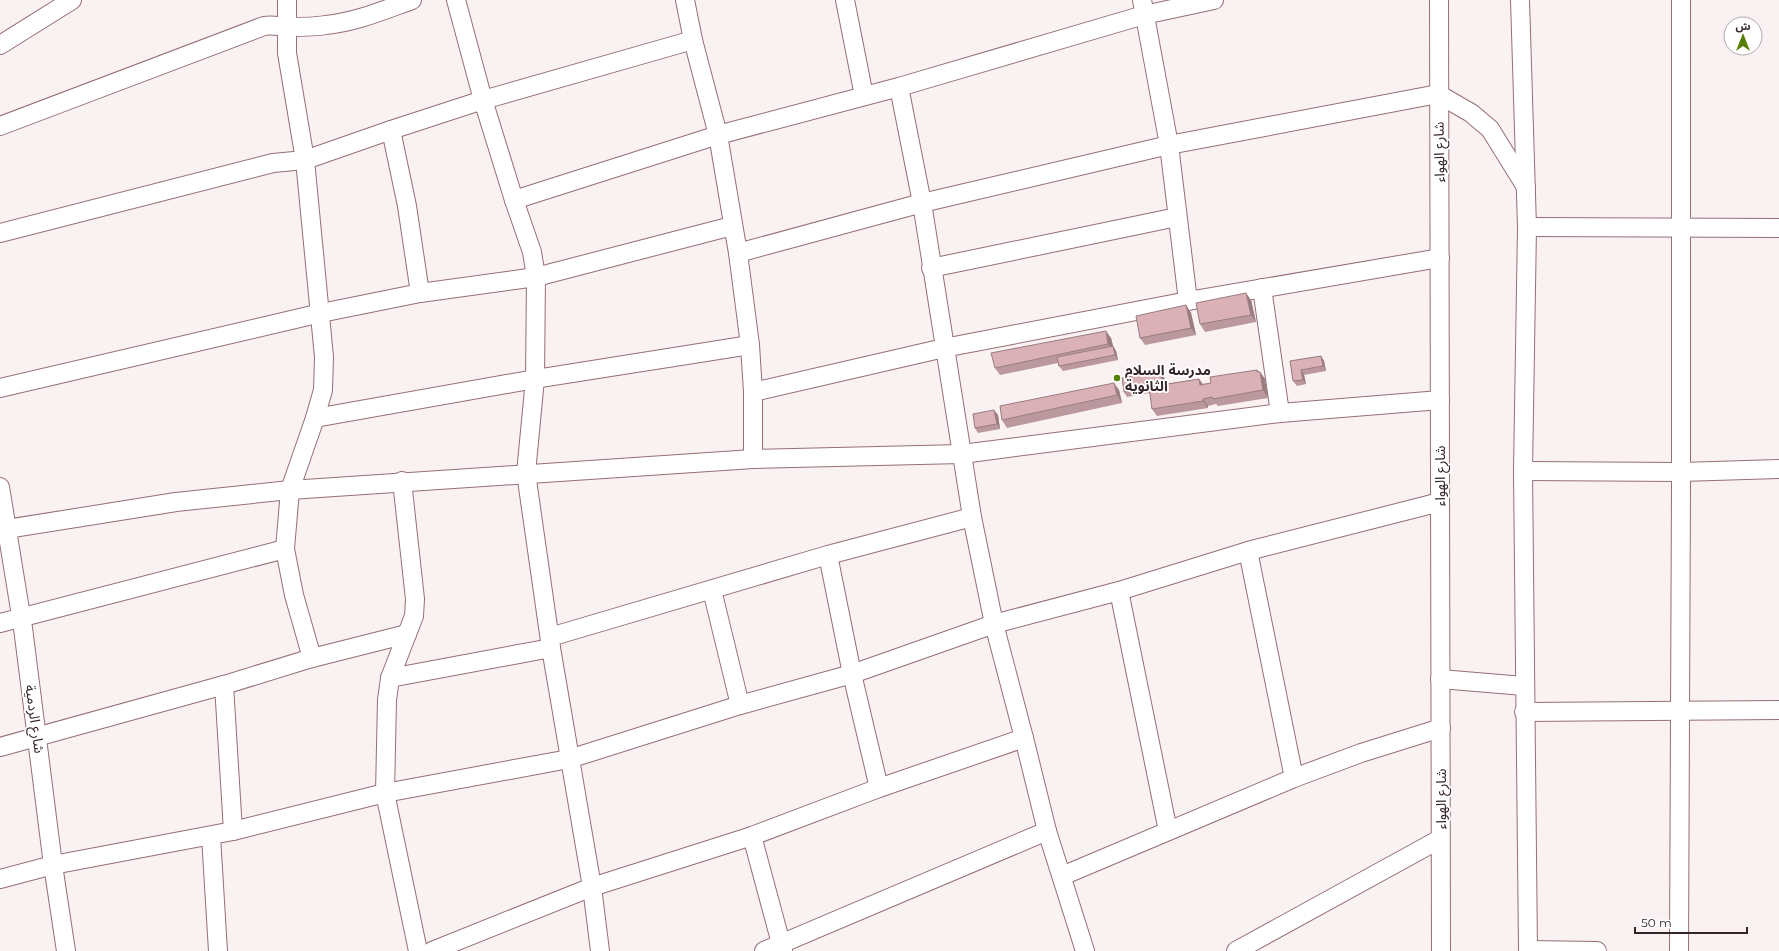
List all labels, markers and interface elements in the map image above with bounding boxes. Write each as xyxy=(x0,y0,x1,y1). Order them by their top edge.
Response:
north arrow xyxy=(1723,16,1763,56)
text: ش xyxy=(1735,19,1751,33)
street label: شارع الهواء xyxy=(1429,121,1451,183)
place label: مدرسة السلام الثانوية xyxy=(1125,361,1211,395)
marker: مدرسة السلام الثانوية xyxy=(1112,373,1122,383)
street label: شارع الهواء xyxy=(1431,446,1451,506)
street label: شارع الردمية xyxy=(19,684,49,755)
street label: شارع الهواء xyxy=(1432,769,1452,829)
scale bar xyxy=(1635,909,1747,935)
text: 50 m xyxy=(1641,915,1672,930)

